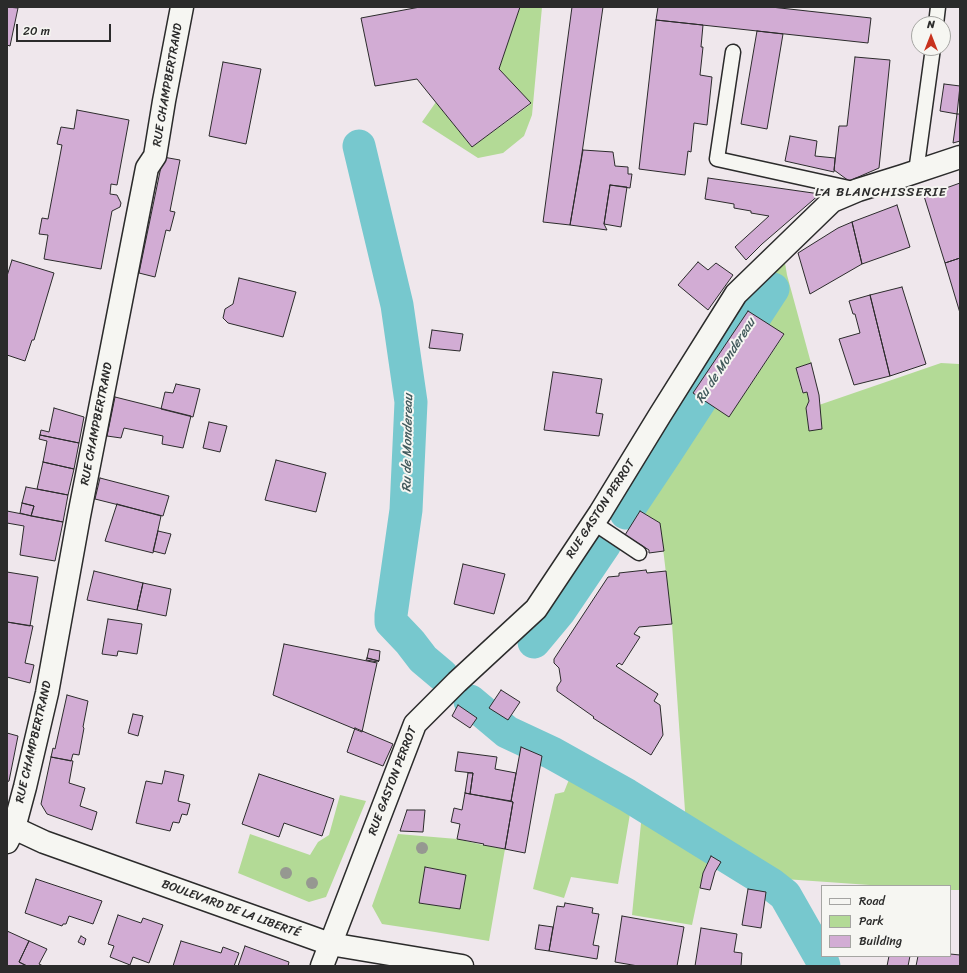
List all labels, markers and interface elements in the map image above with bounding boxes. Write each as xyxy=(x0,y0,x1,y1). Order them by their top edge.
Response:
text: N xyxy=(927,15,935,34)
scale bar xyxy=(18,16,113,42)
north arrow xyxy=(911,16,951,56)
text: 20 m xyxy=(23,20,50,42)
street label: RUE CHAMPBERTRAND xyxy=(150,22,186,148)
district label: LA BLANCHISSERIE xyxy=(816,185,946,201)
water label: Ru de Mondereau xyxy=(693,316,759,406)
street label: RUE CHAMPBERTRAND xyxy=(78,361,116,487)
water label: Ru de Mondereau xyxy=(399,394,417,492)
street label: RUE GASTON PERROT xyxy=(564,457,638,561)
street label: RUE CHAMPBERTRAND xyxy=(13,680,55,804)
street label: RUE GASTON PERROT xyxy=(366,725,420,837)
street label: BOULEVARD DE LA LIBERTÉ xyxy=(160,877,302,941)
legend xyxy=(821,885,951,957)
text: Road xyxy=(859,890,885,912)
text: Park xyxy=(859,910,884,932)
text: Building xyxy=(859,930,902,952)

